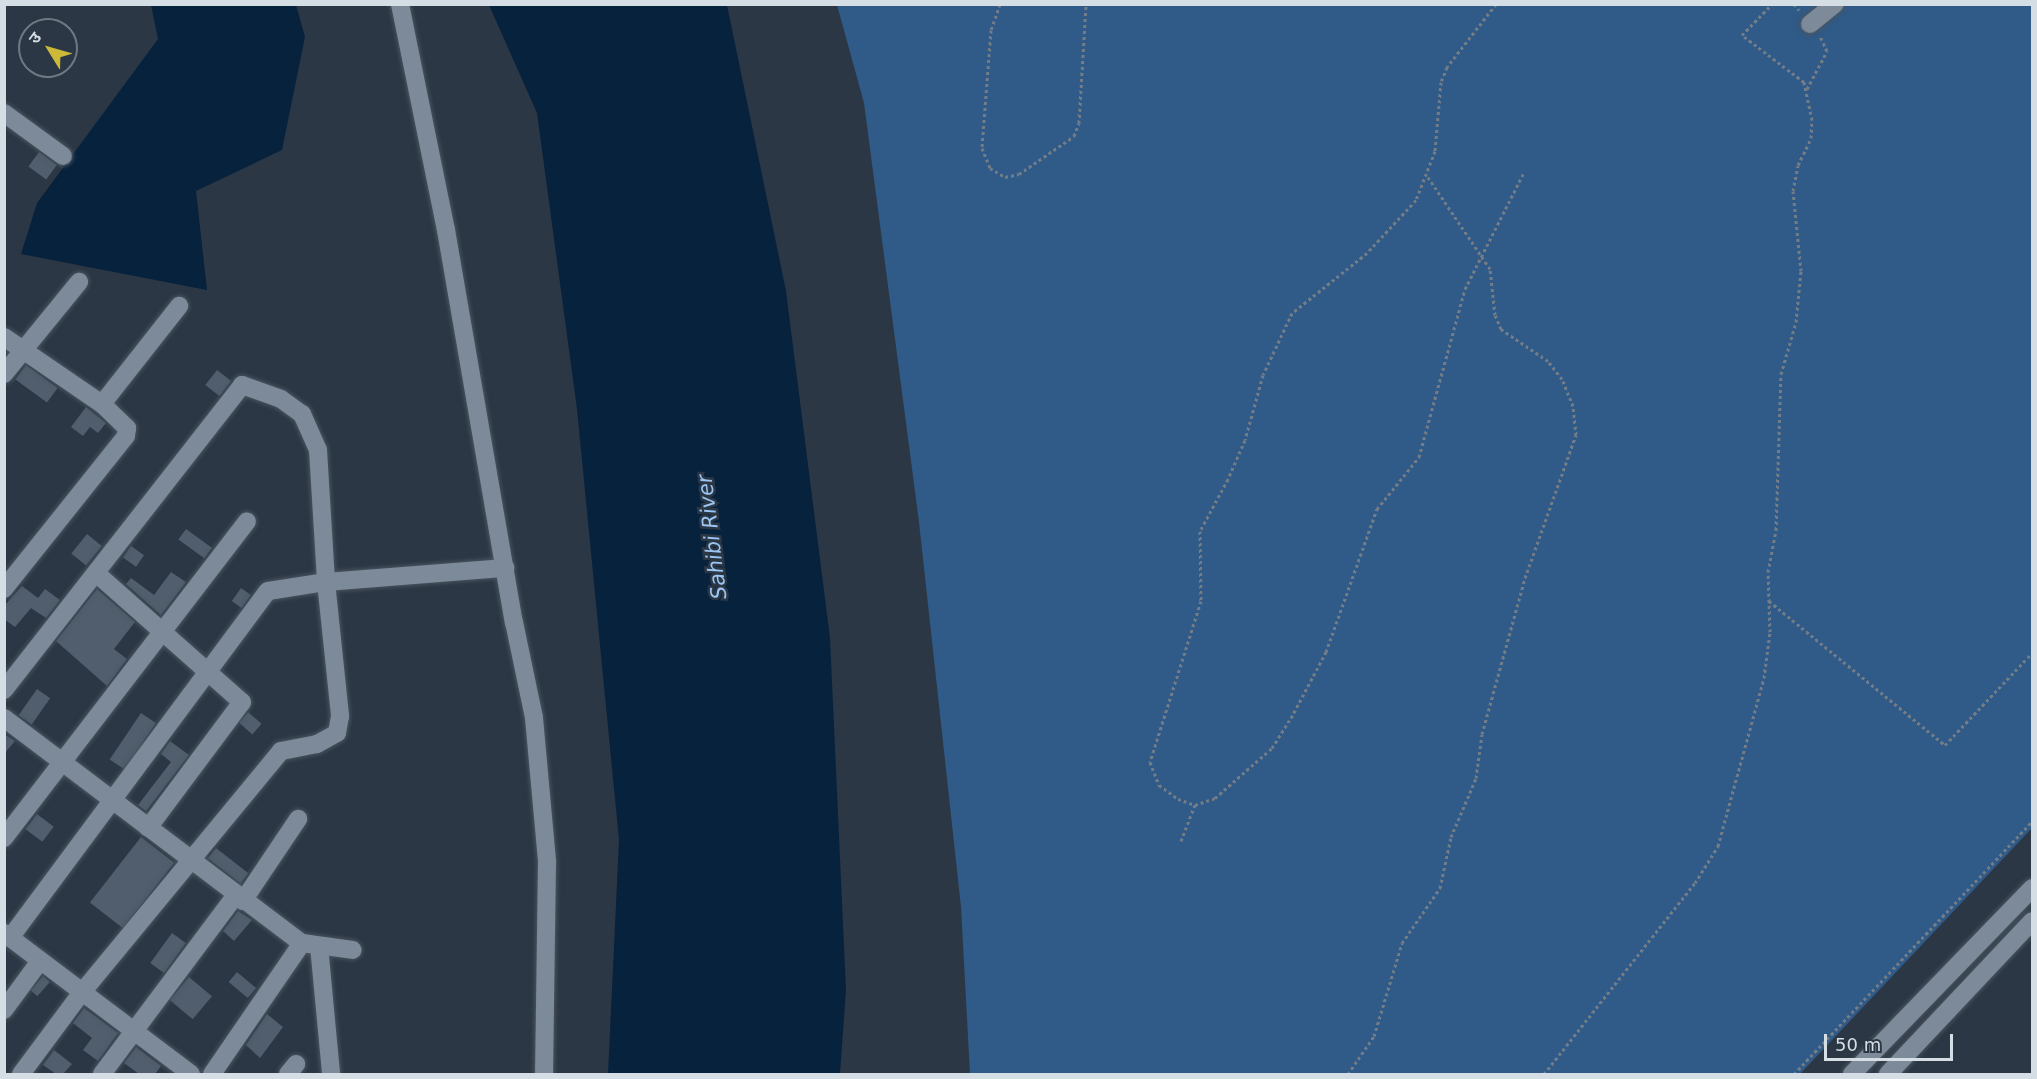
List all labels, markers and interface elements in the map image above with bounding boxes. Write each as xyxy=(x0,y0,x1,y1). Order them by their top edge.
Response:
north arrow xyxy=(18,18,78,78)
text: उ xyxy=(24,29,45,48)
water label: Sahibi River xyxy=(692,473,732,601)
scale bar xyxy=(1827,1022,1956,1060)
text: 50 m xyxy=(1835,1034,1881,1055)

